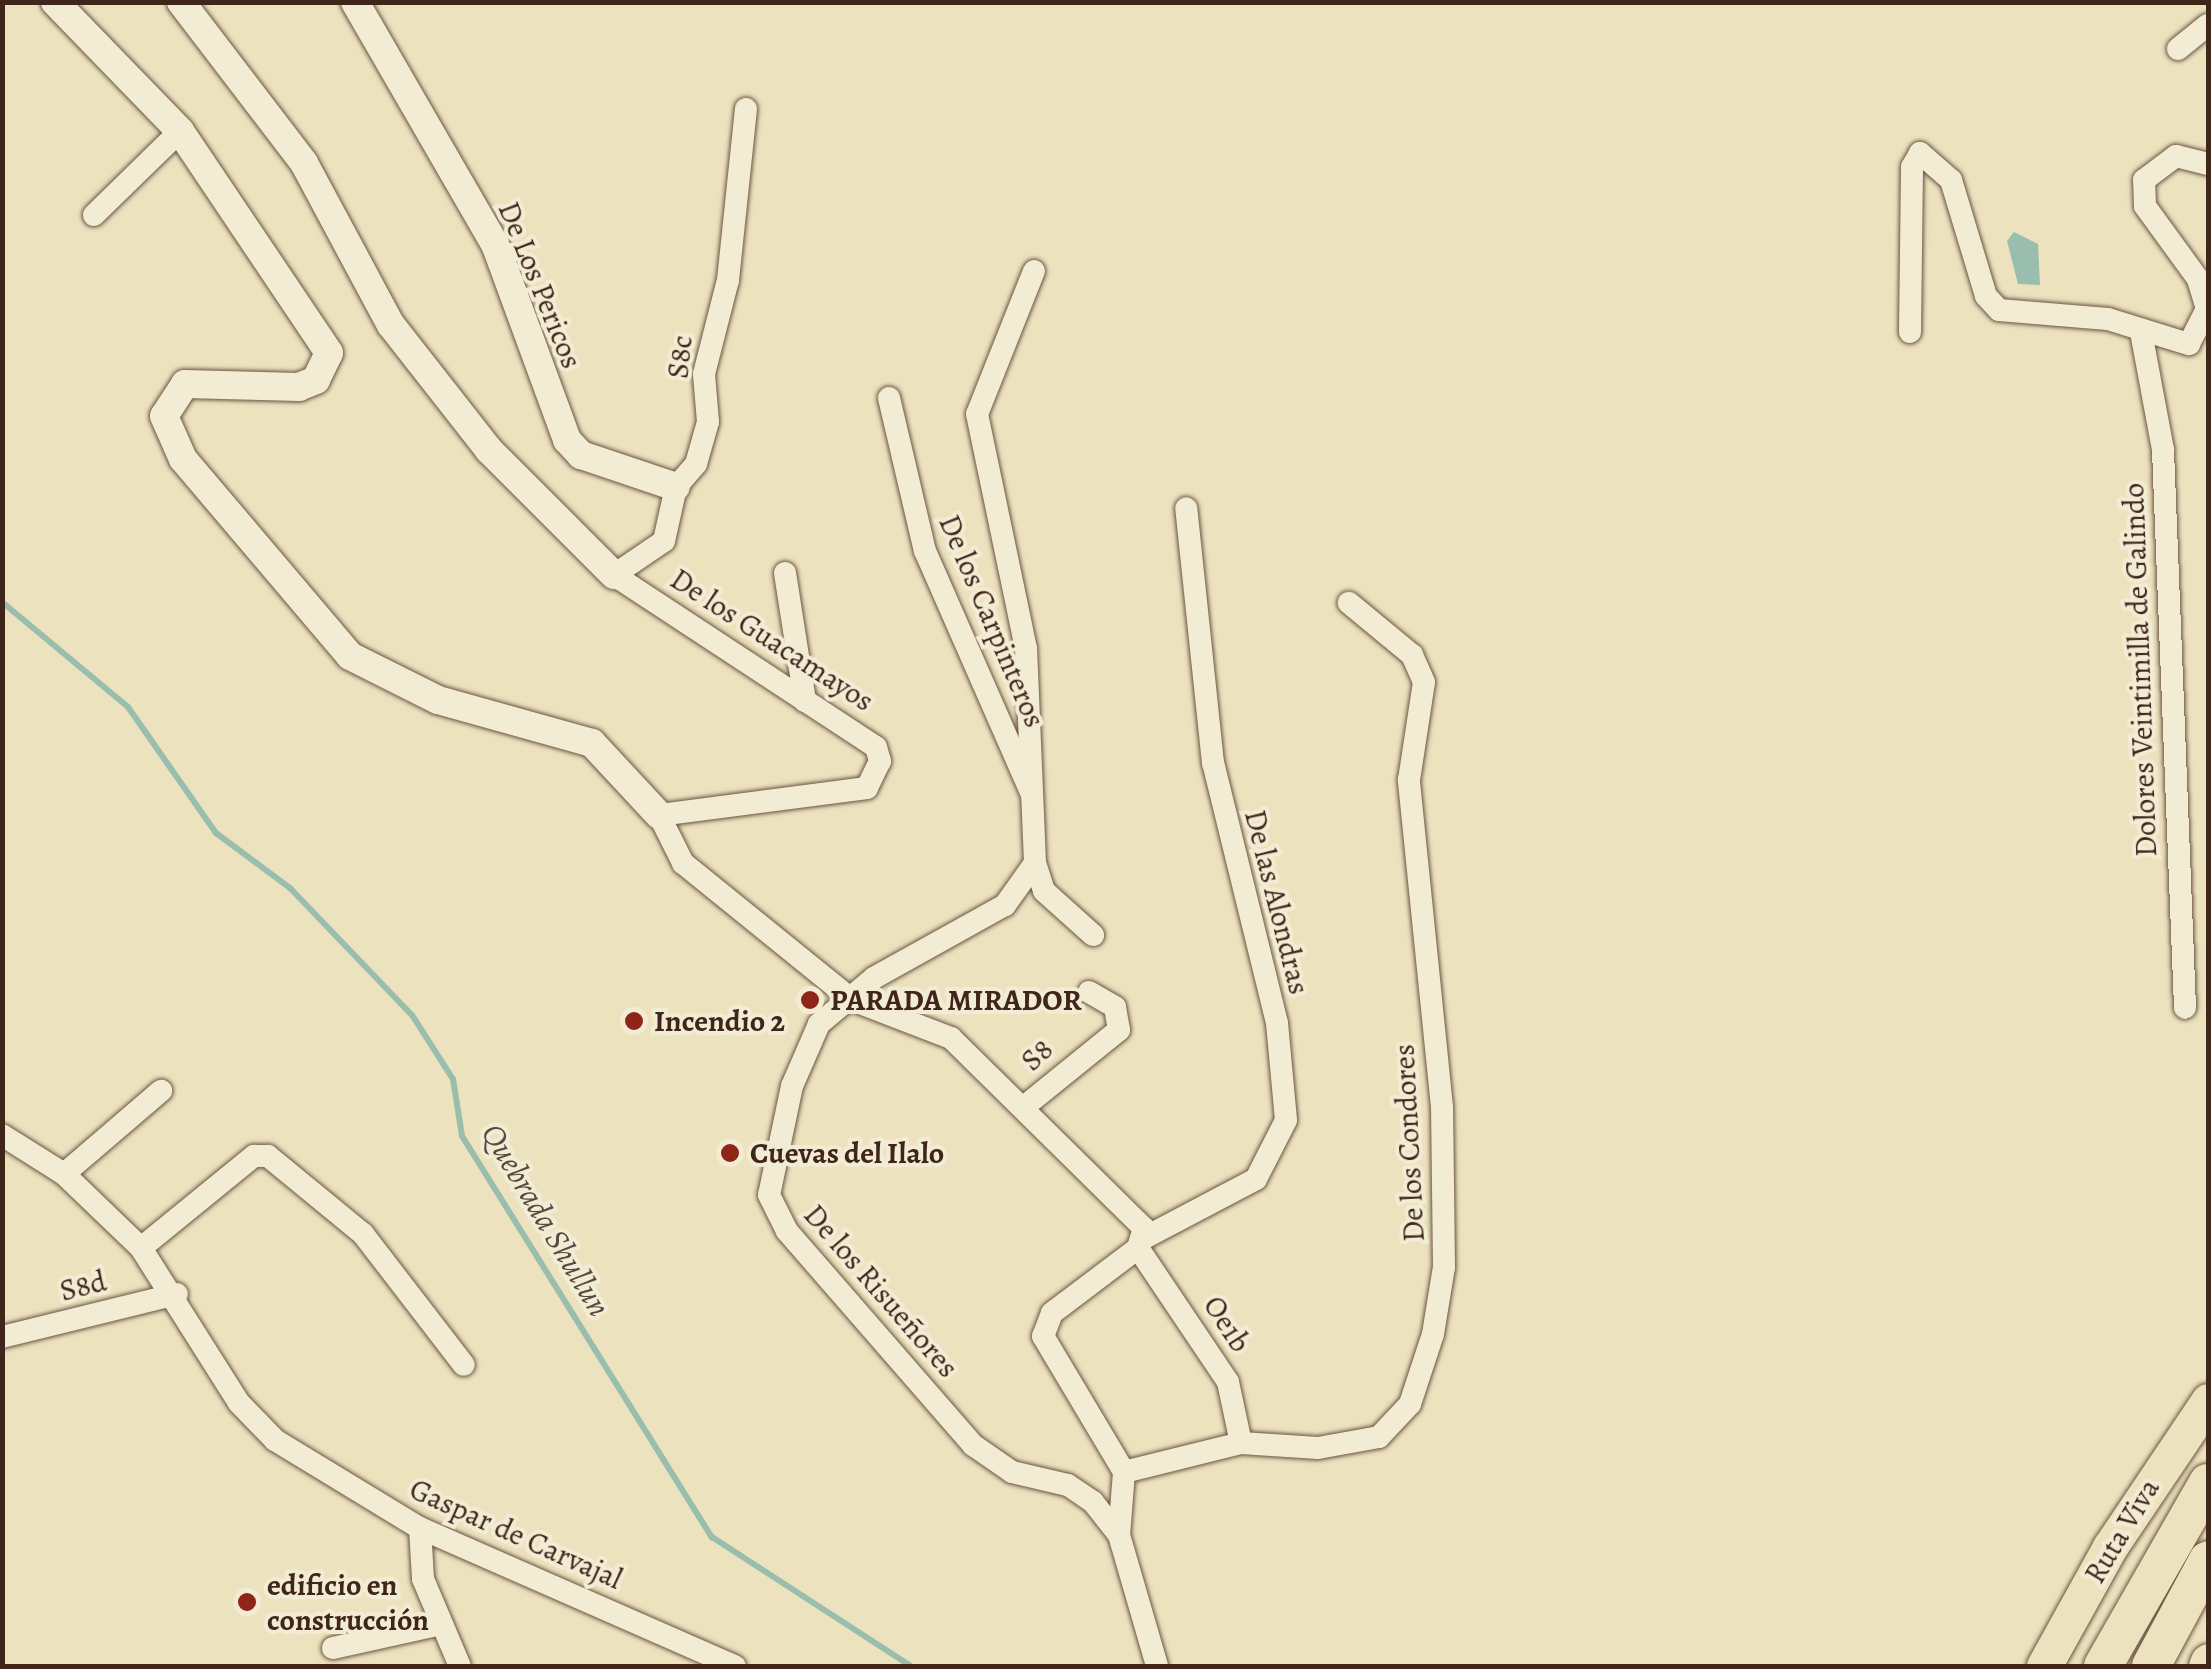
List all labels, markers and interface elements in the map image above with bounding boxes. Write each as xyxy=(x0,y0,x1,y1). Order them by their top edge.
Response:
street label: De Los Pericos xyxy=(490,196,590,374)
street label: S8c xyxy=(660,334,700,380)
street label: Dolores Veintimilla de Galindo xyxy=(2115,482,2165,858)
street label: De los Carpinteros xyxy=(931,509,1053,733)
street label: De los Guacamayos xyxy=(664,561,880,719)
street label: De las Alondras xyxy=(1237,806,1317,998)
place label: PARADA MIRADOR xyxy=(830,982,1082,1018)
marker: PARADA MIRADOR xyxy=(799,989,821,1011)
place label: Incendio 2 xyxy=(654,1003,785,1039)
marker: Incendio 2 xyxy=(623,1010,645,1032)
street label: S8 xyxy=(1014,1031,1060,1079)
street label: De los Condores xyxy=(1386,1043,1432,1243)
water label: Quebrada Shullun xyxy=(473,1117,619,1323)
place label: Cuevas del Ilalo xyxy=(750,1135,944,1171)
marker: Cuevas del Ilalo xyxy=(719,1142,741,1164)
street label: De los Risueñores xyxy=(796,1197,966,1385)
street label: S8d xyxy=(56,1263,110,1309)
street label: Oe1b xyxy=(1196,1289,1258,1359)
street label: Gaspar de Carvajal xyxy=(404,1471,628,1597)
street label: Ruta Viva xyxy=(2077,1472,2167,1590)
place label: edificio en construcción xyxy=(267,1567,429,1638)
marker: edificio en construcción xyxy=(236,1591,258,1613)

